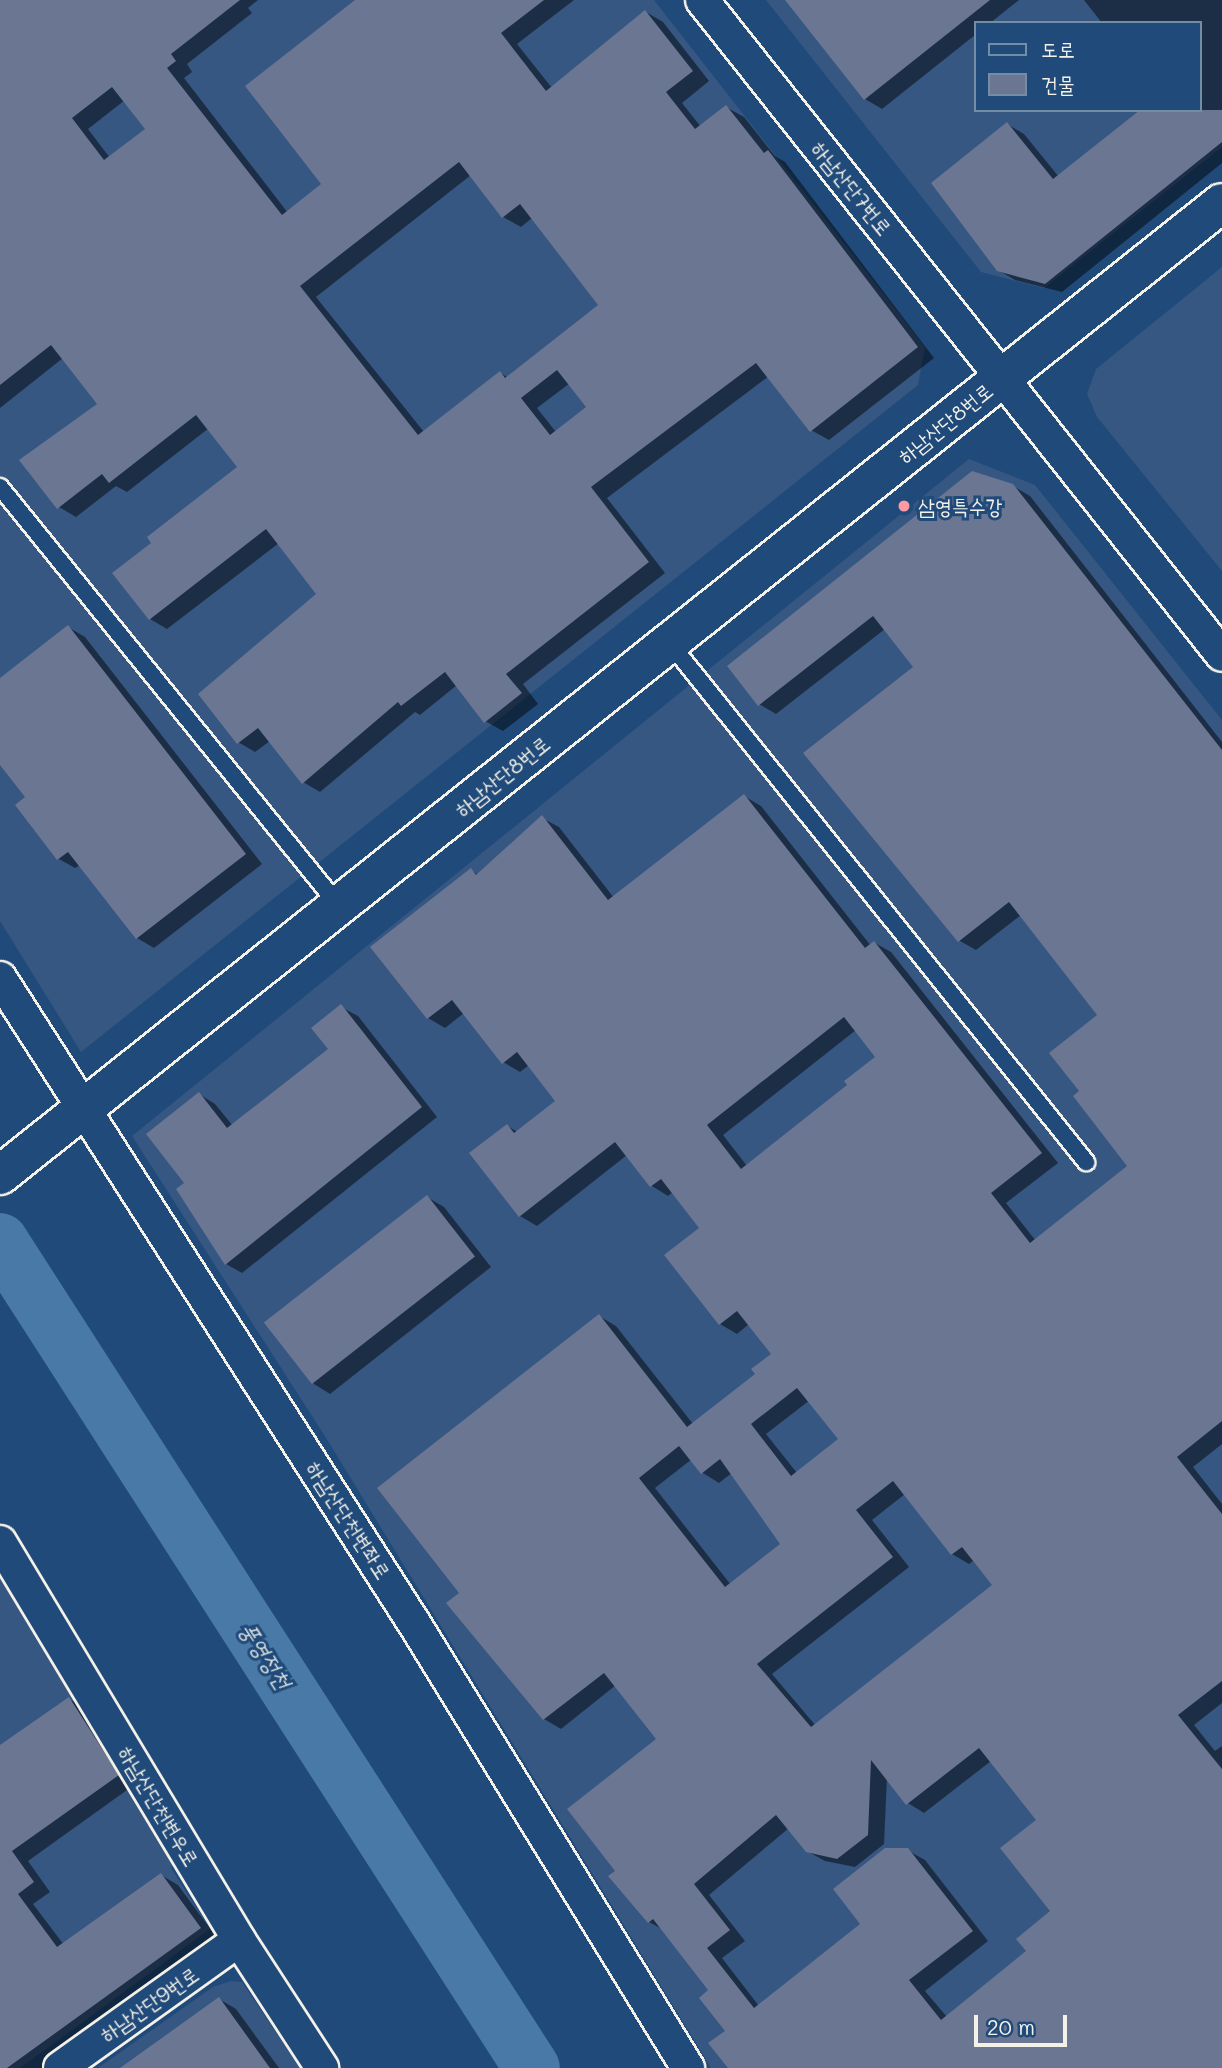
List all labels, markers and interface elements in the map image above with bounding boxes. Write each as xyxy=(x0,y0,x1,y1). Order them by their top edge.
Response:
legend xyxy=(974,21,1201,112)
text: 도로 xyxy=(1041,35,1075,62)
text: 건물 xyxy=(1041,70,1075,97)
street label: 하남산단7번로 xyxy=(807,136,897,240)
street label: 하남산단8번로 xyxy=(893,377,997,469)
place label: 삼영특수강 xyxy=(918,493,1002,519)
marker: 삼영특수강 xyxy=(896,498,912,514)
street label: 하남산단8번로 xyxy=(450,730,554,822)
street label: 하남산단천변좌로 xyxy=(302,1456,396,1584)
water label: 풍영정천 xyxy=(234,1616,298,1694)
street label: 하남산단천변우로 xyxy=(113,1742,205,1870)
street label: 하남산단9번로 xyxy=(95,1961,203,2047)
scale bar xyxy=(977,2002,1070,2046)
text: 20 m xyxy=(987,2013,1035,2040)

